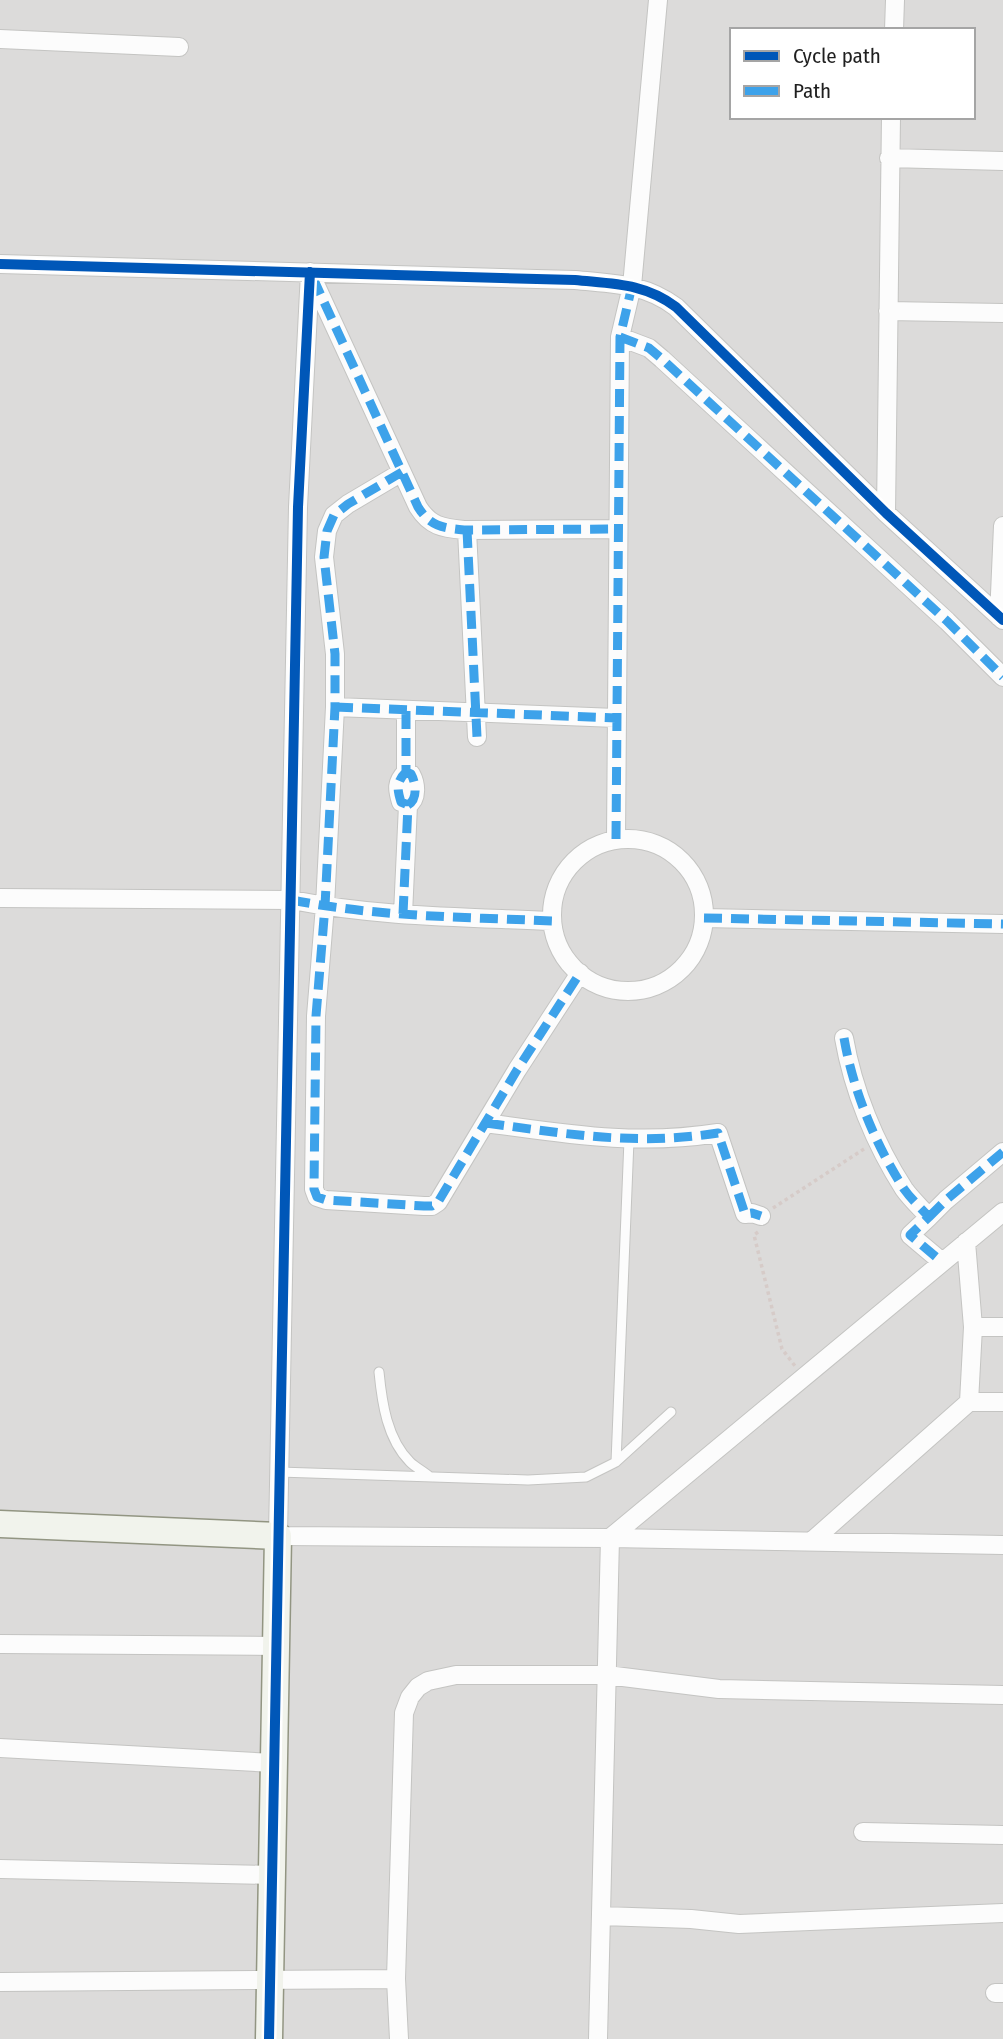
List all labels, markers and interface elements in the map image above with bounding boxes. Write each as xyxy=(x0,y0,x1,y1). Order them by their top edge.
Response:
legend xyxy=(730,28,975,119)
text: Cycle path xyxy=(793,43,881,69)
text: Path xyxy=(793,78,831,104)

